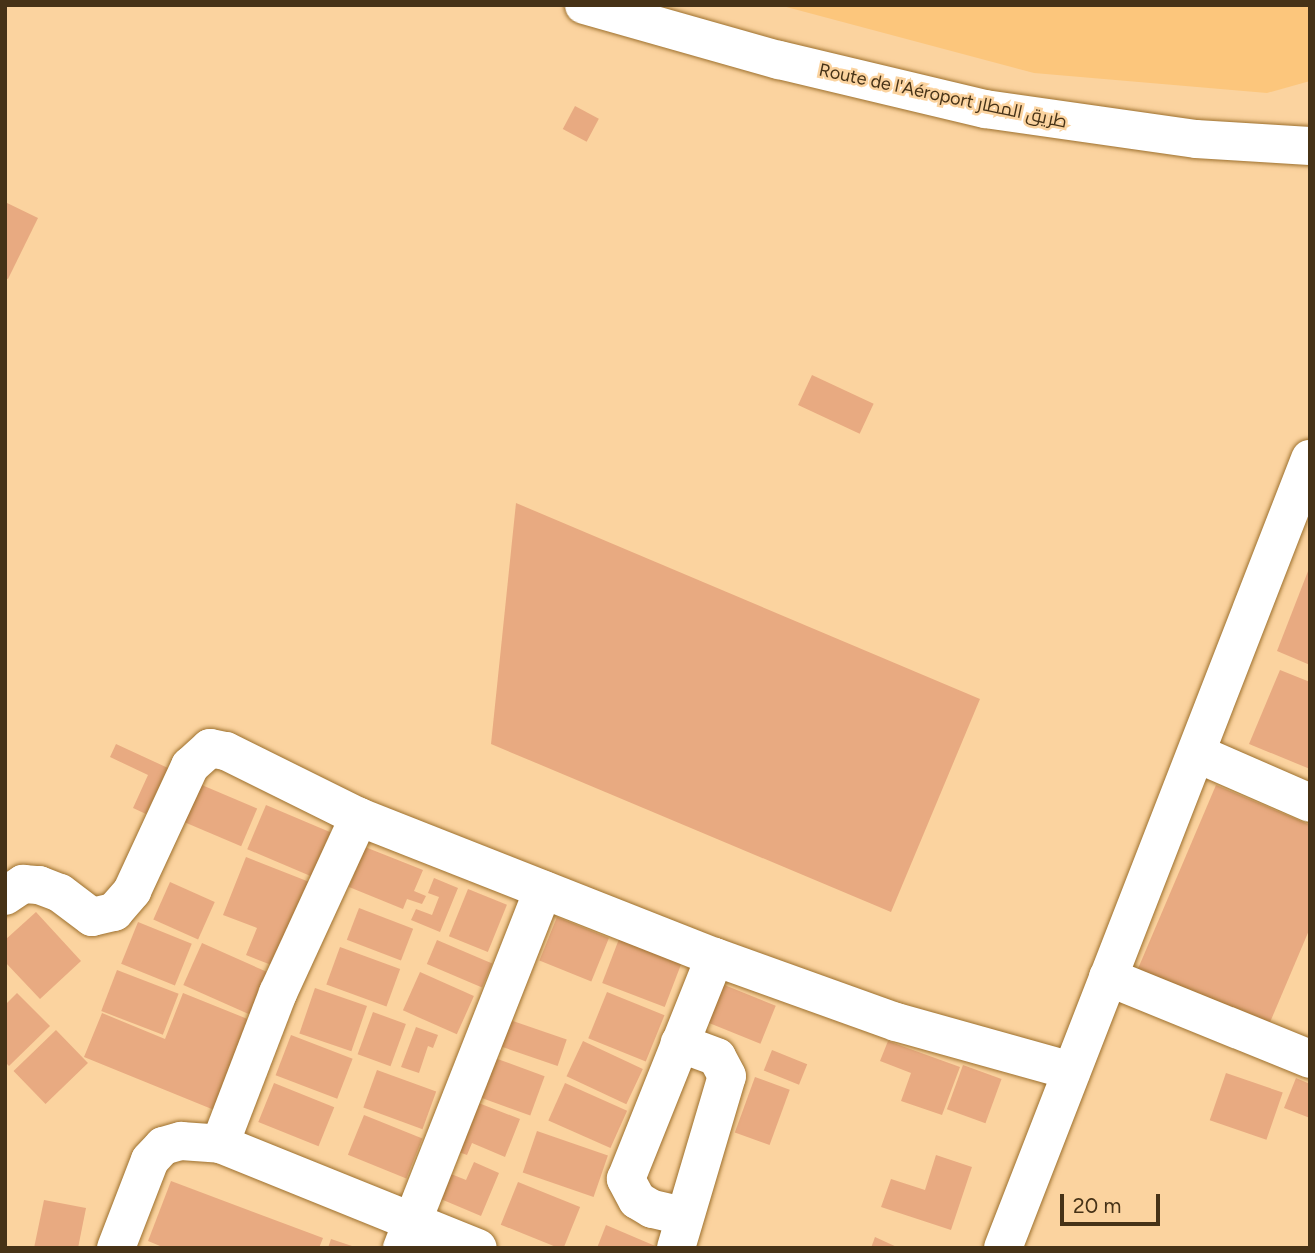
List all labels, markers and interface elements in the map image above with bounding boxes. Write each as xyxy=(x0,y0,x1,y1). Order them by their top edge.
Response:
street label: Route de l'Aéroport طريق المطار xyxy=(817,59,1069,133)
scale bar xyxy=(1063,1180,1163,1224)
text: 20 m xyxy=(1073,1193,1121,1218)

